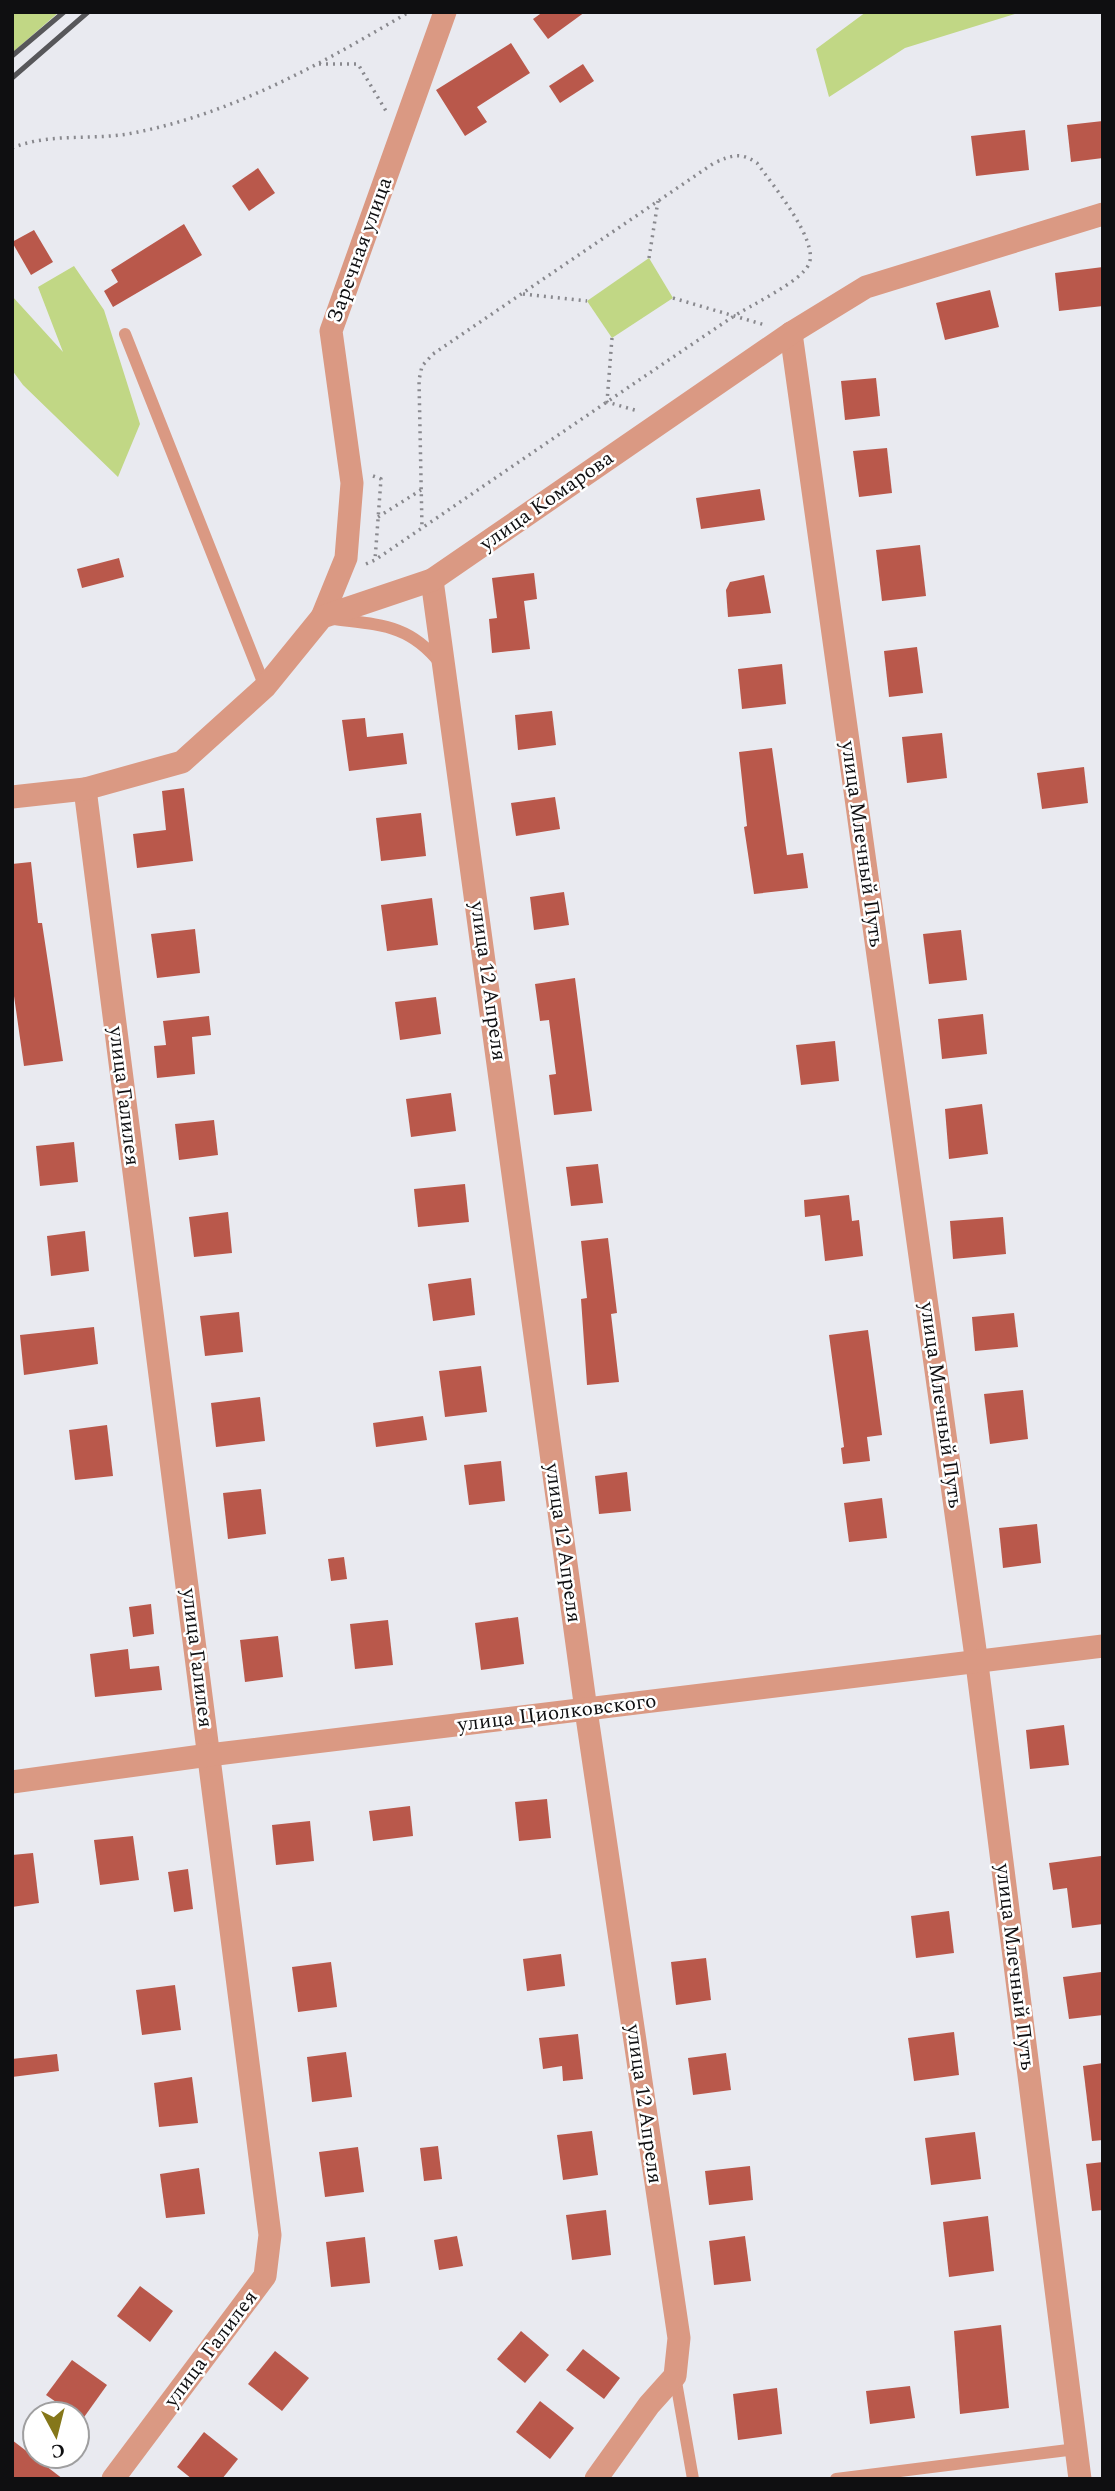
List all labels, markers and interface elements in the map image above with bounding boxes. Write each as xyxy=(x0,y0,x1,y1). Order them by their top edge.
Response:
street label: Заречная улица xyxy=(319,172,401,327)
street label: улица Комарова xyxy=(472,442,621,560)
street label: улица Млечный Путь xyxy=(832,738,892,949)
street label: улица 12 Апреля xyxy=(461,898,515,1063)
street label: улица Галилея xyxy=(99,1024,148,1167)
street label: улица Млечный Путь xyxy=(911,1299,971,1510)
street label: улица 12 Апреля xyxy=(536,1460,590,1625)
street label: улица Галилея xyxy=(172,1586,221,1729)
street label: улица Циолковского xyxy=(455,1685,658,1741)
street label: улица Млечный Путь xyxy=(986,1861,1044,2072)
street label: улица 12 Апреля xyxy=(617,2021,671,2186)
street label: улица Галилея xyxy=(155,2283,266,2415)
north arrow xyxy=(21,2400,91,2470)
text: С xyxy=(49,2435,66,2466)

